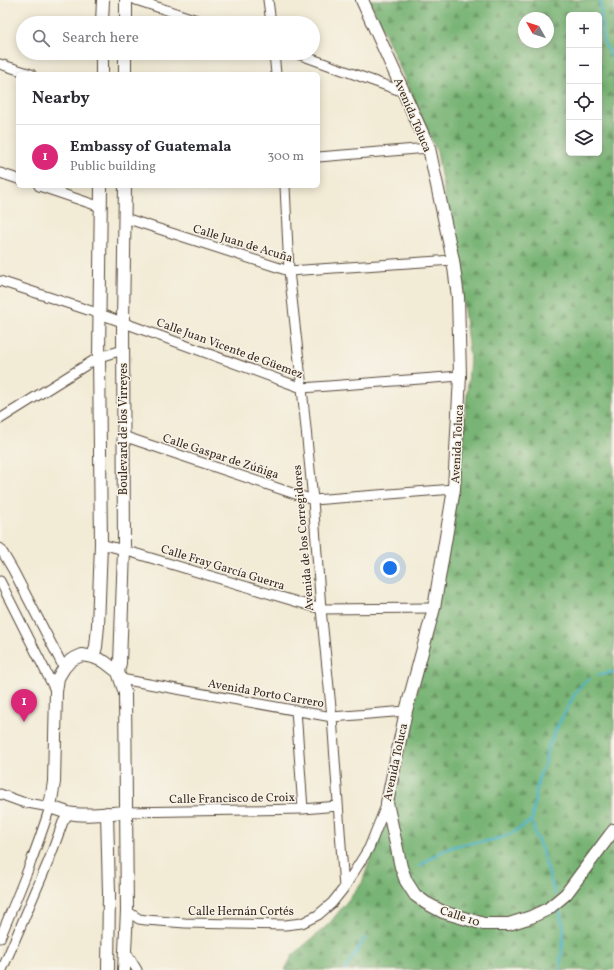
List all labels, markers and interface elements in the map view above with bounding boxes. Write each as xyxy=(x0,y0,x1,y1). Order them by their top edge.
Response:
north arrow xyxy=(518,12,554,48)
map controls xyxy=(566,12,602,156)
button: + xyxy=(566,12,602,48)
search box xyxy=(16,16,320,60)
icon: search xyxy=(30,27,52,49)
text: Search here xyxy=(62,28,139,49)
button: − xyxy=(566,48,602,84)
street label: Avenida Toluca xyxy=(389,76,435,155)
button: locate xyxy=(566,84,602,120)
text: Nearby xyxy=(32,87,90,110)
button: layers xyxy=(566,120,602,156)
text: Embassy of Guatemala xyxy=(70,137,232,158)
text: 1 xyxy=(42,148,48,166)
text: 300 m xyxy=(268,148,304,166)
text: Public building xyxy=(70,158,156,176)
street label: Calle Juan de Acuña xyxy=(191,221,295,267)
street label: Calle Juan Vicente de Güemez xyxy=(154,315,305,383)
street label: Boulevard de los Virreyes xyxy=(116,363,132,495)
street label: Avenida Toluca xyxy=(448,404,468,484)
street label: Calle Gaspar de Zúñiga xyxy=(161,431,281,483)
street label: Avenida de los Corregidores xyxy=(290,464,318,612)
street label: Calle Fray García Guerra xyxy=(159,541,287,594)
your location xyxy=(380,558,400,578)
street label: Avenida Porto Carrero xyxy=(207,676,325,712)
pin: 1 xyxy=(11,689,37,722)
street label: Avenida Toluca xyxy=(380,722,412,803)
street label: Calle Francisco de Croix xyxy=(169,790,295,808)
street label: Calle 10 xyxy=(438,903,482,931)
street label: Calle Hernán Cortés xyxy=(188,904,294,920)

